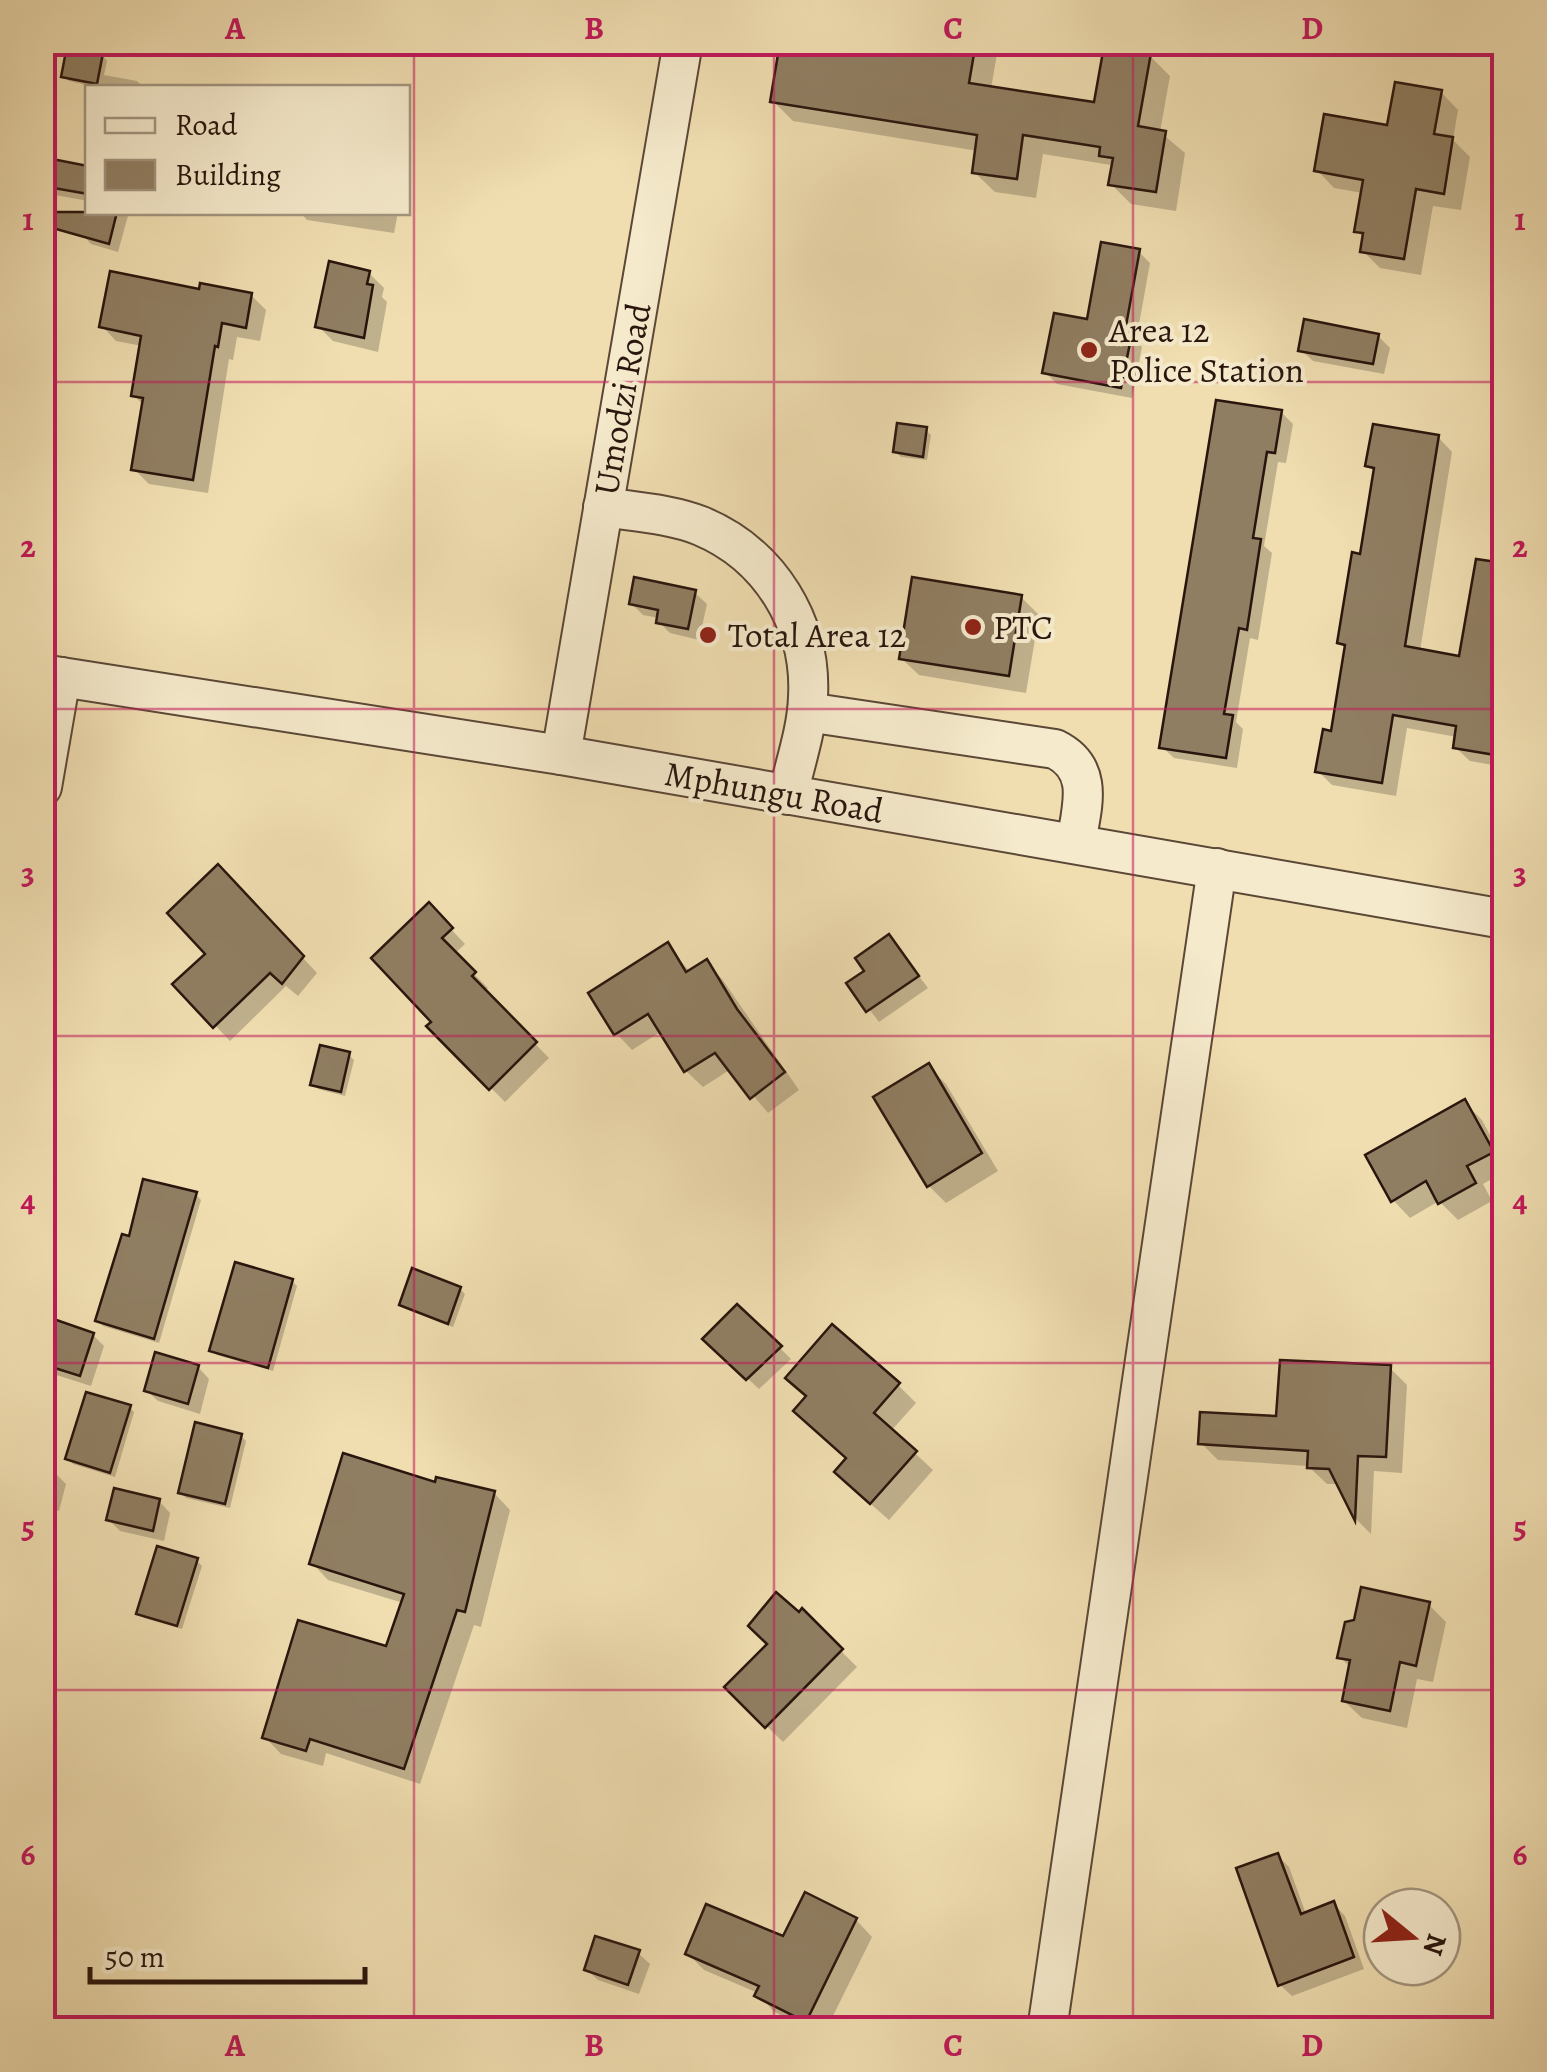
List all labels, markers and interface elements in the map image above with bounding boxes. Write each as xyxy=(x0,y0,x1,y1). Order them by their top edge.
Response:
text: A xyxy=(224,6,246,50)
text: B xyxy=(584,6,604,50)
text: C xyxy=(943,6,963,50)
text: D xyxy=(1301,6,1323,50)
legend xyxy=(85,85,410,215)
text: Road xyxy=(175,105,238,145)
text: Building xyxy=(175,155,281,195)
text: 1 xyxy=(22,197,34,241)
text: 1 xyxy=(1514,197,1526,241)
street label: Umodzi Road xyxy=(581,299,663,499)
place label: Area 12 Police Station xyxy=(1108,306,1304,394)
marker: Area 12 Police Station xyxy=(1078,339,1100,361)
text: 2 xyxy=(20,524,36,568)
text: 2 xyxy=(1512,524,1528,568)
place label: PTC xyxy=(993,603,1053,651)
place label: Total Area 12 xyxy=(728,611,906,659)
marker: PTC xyxy=(962,616,984,638)
marker: Total Area 12 xyxy=(697,624,719,646)
street label: Mphungu Road xyxy=(661,749,887,835)
text: 3 xyxy=(21,851,35,895)
text: 3 xyxy=(1513,851,1527,895)
text: 4 xyxy=(20,1178,36,1222)
text: 4 xyxy=(1512,1178,1528,1222)
text: 5 xyxy=(21,1505,35,1549)
text: 5 xyxy=(1513,1505,1527,1549)
text: 6 xyxy=(21,1832,36,1876)
text: 6 xyxy=(1513,1832,1528,1876)
north arrow xyxy=(1362,1887,1462,1987)
scale bar xyxy=(90,1922,365,1984)
text: N xyxy=(1414,1929,1456,1960)
text: 50 m xyxy=(105,1937,165,1977)
text: A xyxy=(224,2023,246,2067)
text: B xyxy=(584,2023,604,2067)
text: C xyxy=(943,2023,963,2067)
text: D xyxy=(1301,2023,1323,2067)

